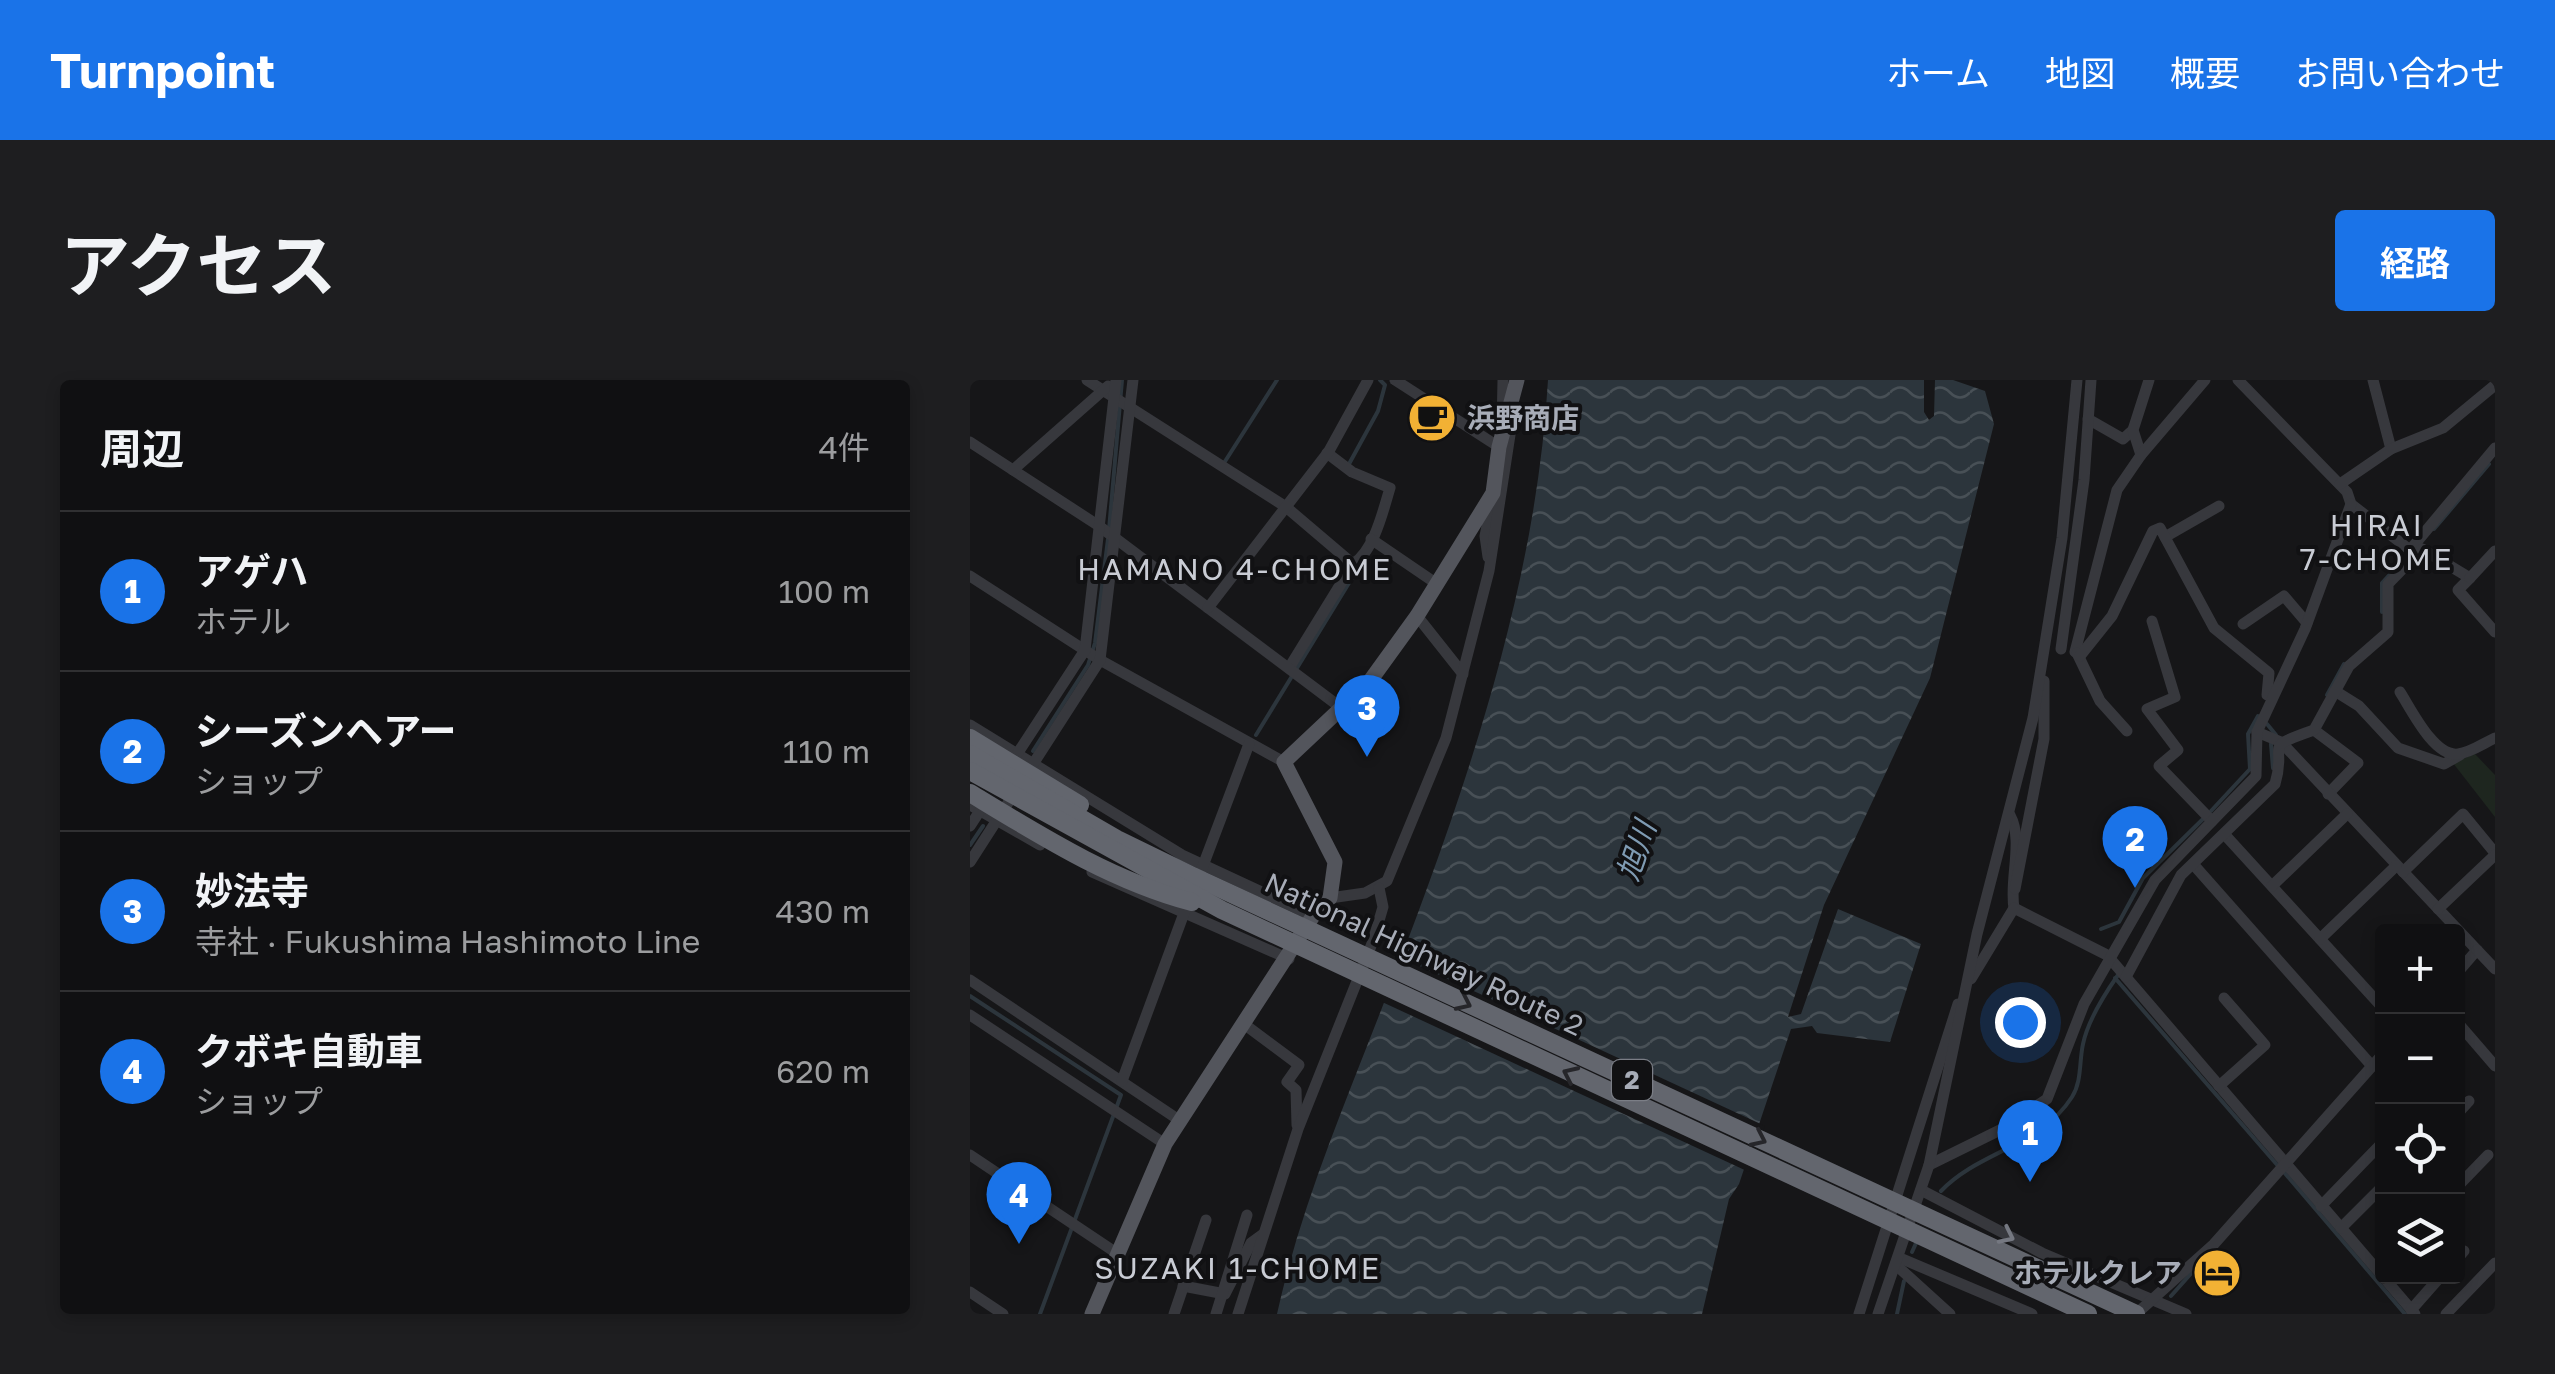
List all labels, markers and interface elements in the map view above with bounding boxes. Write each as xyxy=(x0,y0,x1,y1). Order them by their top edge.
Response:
text: Turnpoint xyxy=(50,41,275,99)
text: ホーム xyxy=(1886,52,1990,94)
text: 地図 xyxy=(2045,52,2115,94)
text: 概要 xyxy=(2170,52,2240,94)
text: お問い合わせ xyxy=(2295,52,2505,94)
button: 経路 xyxy=(2335,210,2495,311)
text: アクセス xyxy=(60,222,337,306)
cafe icon: 浜野商店 xyxy=(1406,392,1458,444)
place label: 浜野商店 xyxy=(1467,401,1579,434)
text: 周辺 xyxy=(100,423,184,473)
text: 4件 xyxy=(818,428,870,466)
district label: HIRAI 7-CHOME xyxy=(2300,507,2454,577)
text: アゲハ xyxy=(195,548,308,593)
district label: HAMANO 4-CHOME xyxy=(1077,551,1393,587)
text: 1 xyxy=(124,572,141,610)
text: 100 m xyxy=(778,572,870,610)
text: ホテル xyxy=(195,602,291,640)
pin: 3 xyxy=(1334,674,1400,757)
text: シーズンヘアー xyxy=(195,708,457,753)
text: 2 xyxy=(123,732,142,770)
text: 110 m xyxy=(783,732,870,770)
text: ショップ xyxy=(195,762,323,800)
pin: 2 xyxy=(2102,806,2168,888)
water label: 旭川 xyxy=(1609,814,1664,885)
street label: National Highway Route 2 xyxy=(1260,865,1589,1042)
text: 妙法寺 xyxy=(195,868,309,913)
text: 3 xyxy=(123,892,142,930)
text: 430 m xyxy=(776,892,870,930)
text: 寺社 · Fukushima Hashimoto Line xyxy=(195,922,700,960)
map controls xyxy=(2375,924,2465,1284)
button: + xyxy=(2375,924,2465,1014)
one-way arrow xyxy=(1454,991,1472,1011)
your location xyxy=(1995,997,2046,1048)
button: − xyxy=(2375,1014,2465,1104)
text: クボキ自動車 xyxy=(195,1028,423,1073)
text: 4 xyxy=(122,1052,143,1090)
text: 620 m xyxy=(776,1052,870,1090)
road number: 2 xyxy=(1612,1060,1652,1100)
one-way arrow xyxy=(1562,1066,1580,1086)
text: ショップ xyxy=(195,1082,323,1120)
pin: 1 xyxy=(1998,1100,2062,1182)
button: locate xyxy=(2375,1104,2465,1194)
one-way arrow xyxy=(1749,1127,1767,1147)
pin: 4 xyxy=(987,1162,1052,1244)
button: layers xyxy=(2375,1194,2465,1284)
one-way arrow xyxy=(1997,1224,2015,1244)
hotel icon: ホテルクレア xyxy=(2191,1247,2243,1299)
district label: SUZAKI 1-CHOME xyxy=(1094,1250,1382,1286)
place label: ホテルクレア xyxy=(2014,1256,2182,1289)

